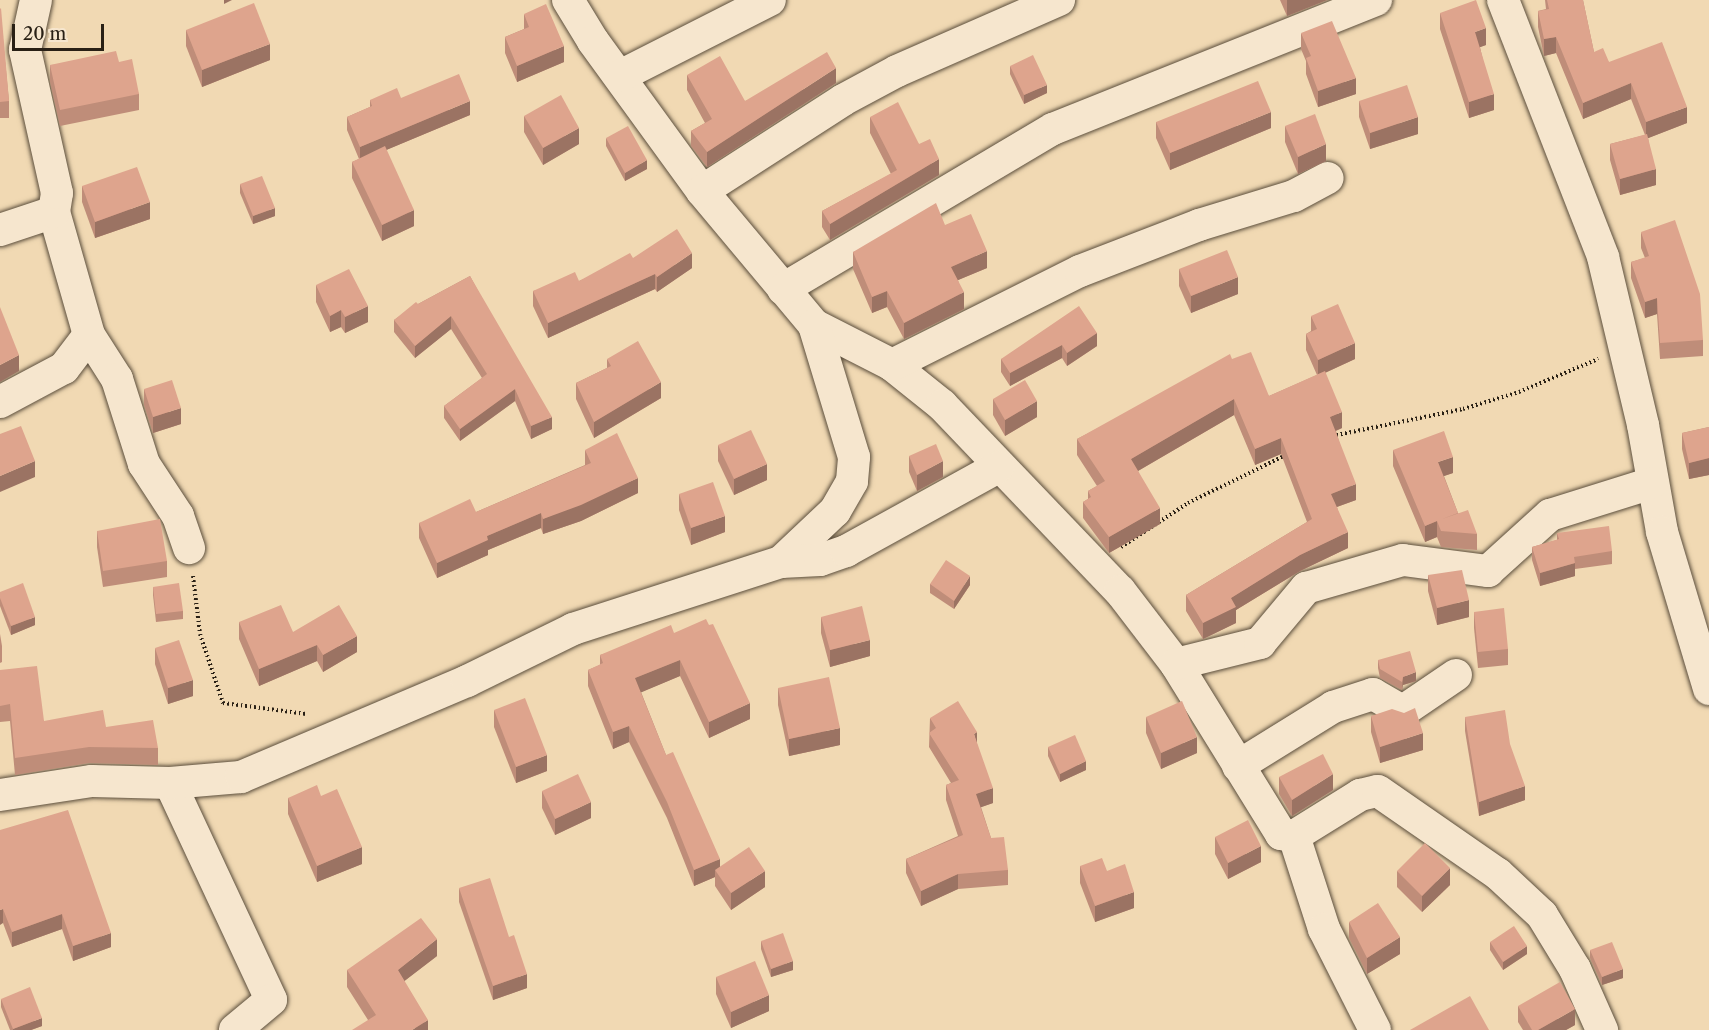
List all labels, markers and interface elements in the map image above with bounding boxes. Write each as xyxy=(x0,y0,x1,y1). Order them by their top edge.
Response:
scale bar xyxy=(15,12,106,50)
text: 20 m xyxy=(23,23,66,45)

